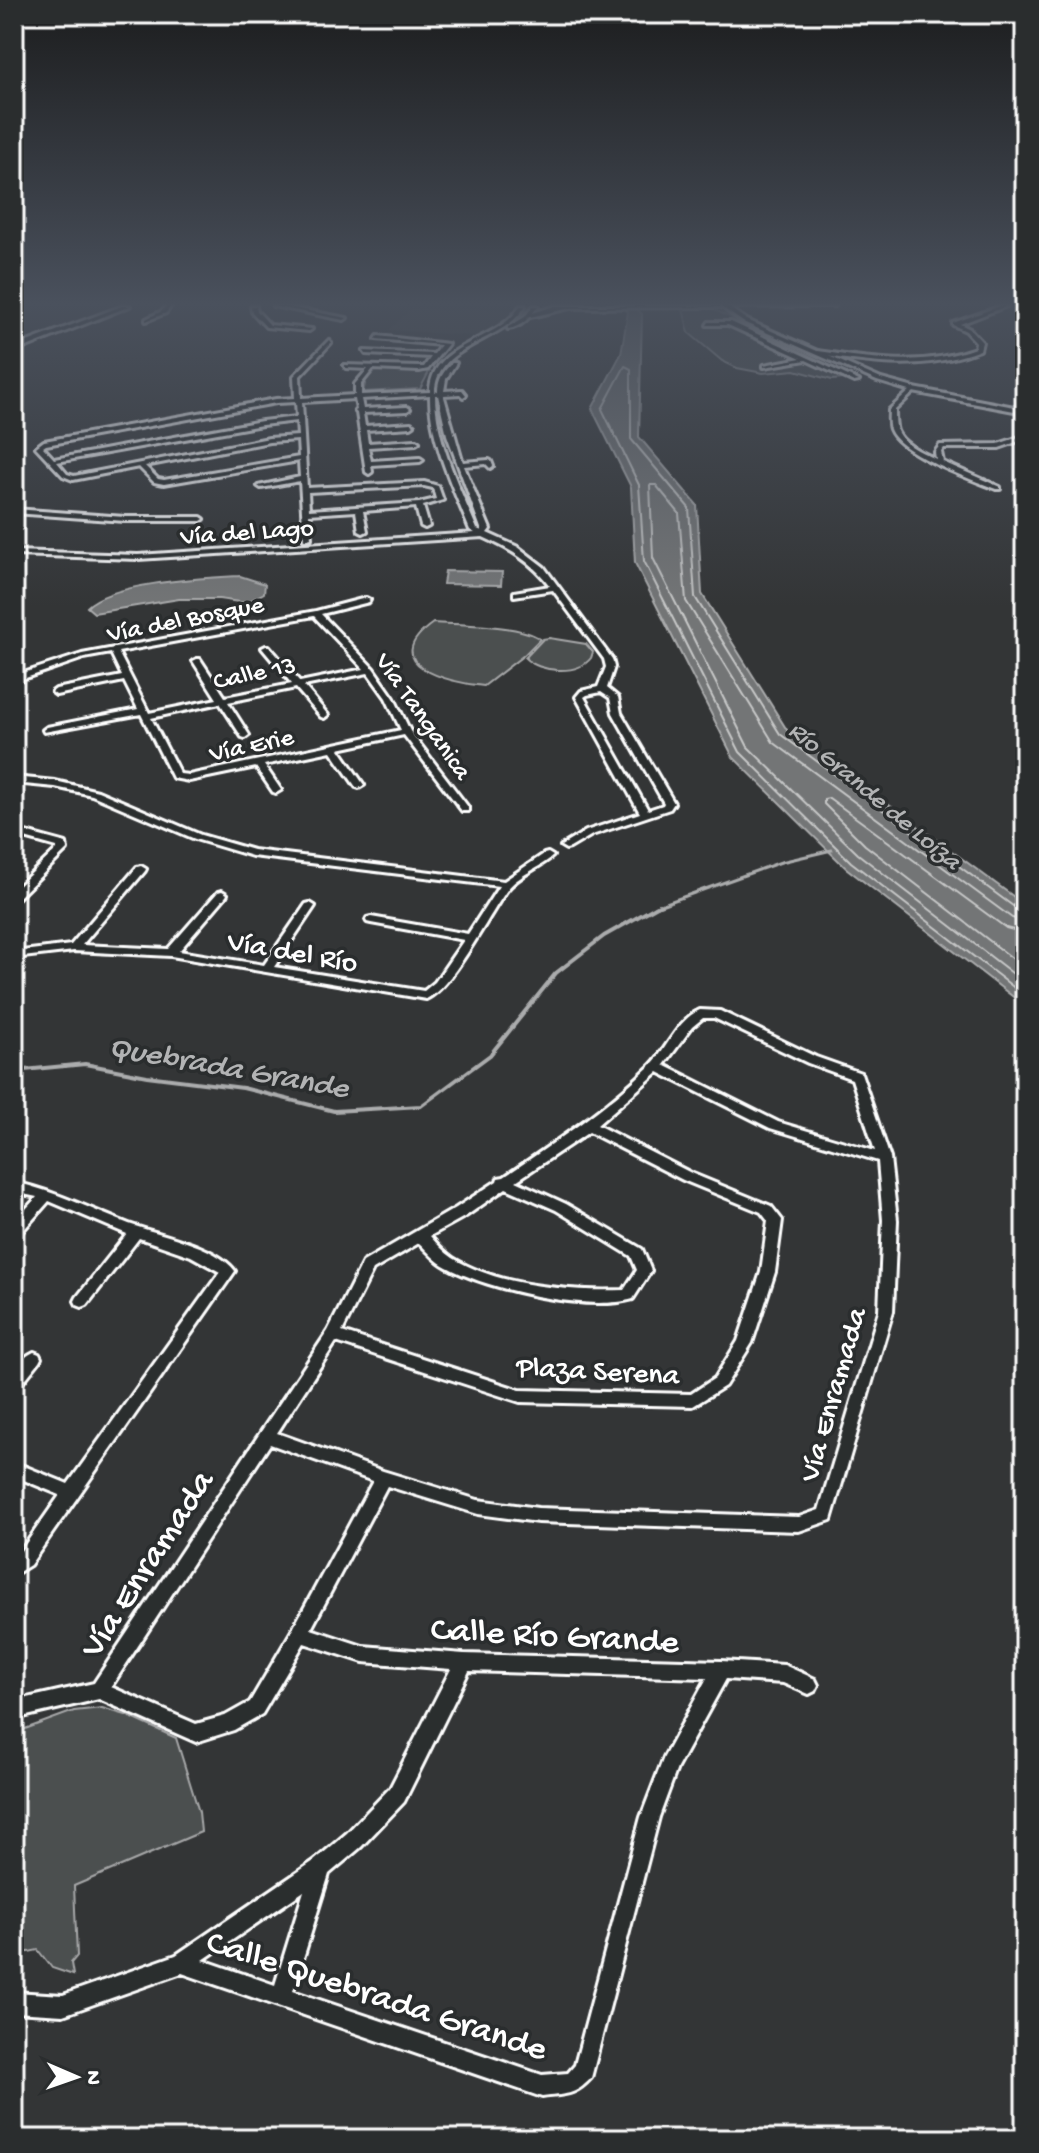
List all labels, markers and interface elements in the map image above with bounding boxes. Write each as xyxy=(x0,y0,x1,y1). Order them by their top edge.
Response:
street label: Vía del Lago xyxy=(179,514,315,555)
street label: Vía del Bosque xyxy=(104,591,267,652)
street label: Vía Tanganica xyxy=(366,647,477,788)
street label: Calle 13 xyxy=(211,652,299,699)
water label: Río Grande de Loíza xyxy=(781,716,967,880)
street label: Vía Erie xyxy=(206,723,297,772)
street label: Vía del Río xyxy=(223,926,360,983)
water label: Quebrada Grande xyxy=(105,1030,352,1110)
street label: Vía Enramada xyxy=(794,1303,877,1487)
street label: Plaza Serena xyxy=(514,1352,682,1395)
street label: Vía Enramada xyxy=(72,1463,227,1668)
street label: Calle Río Grande xyxy=(429,1611,680,1666)
street label: Calle Quebrada Grande xyxy=(200,1923,552,2074)
north arrow xyxy=(36,2037,116,2117)
text: N xyxy=(79,2070,105,2085)

